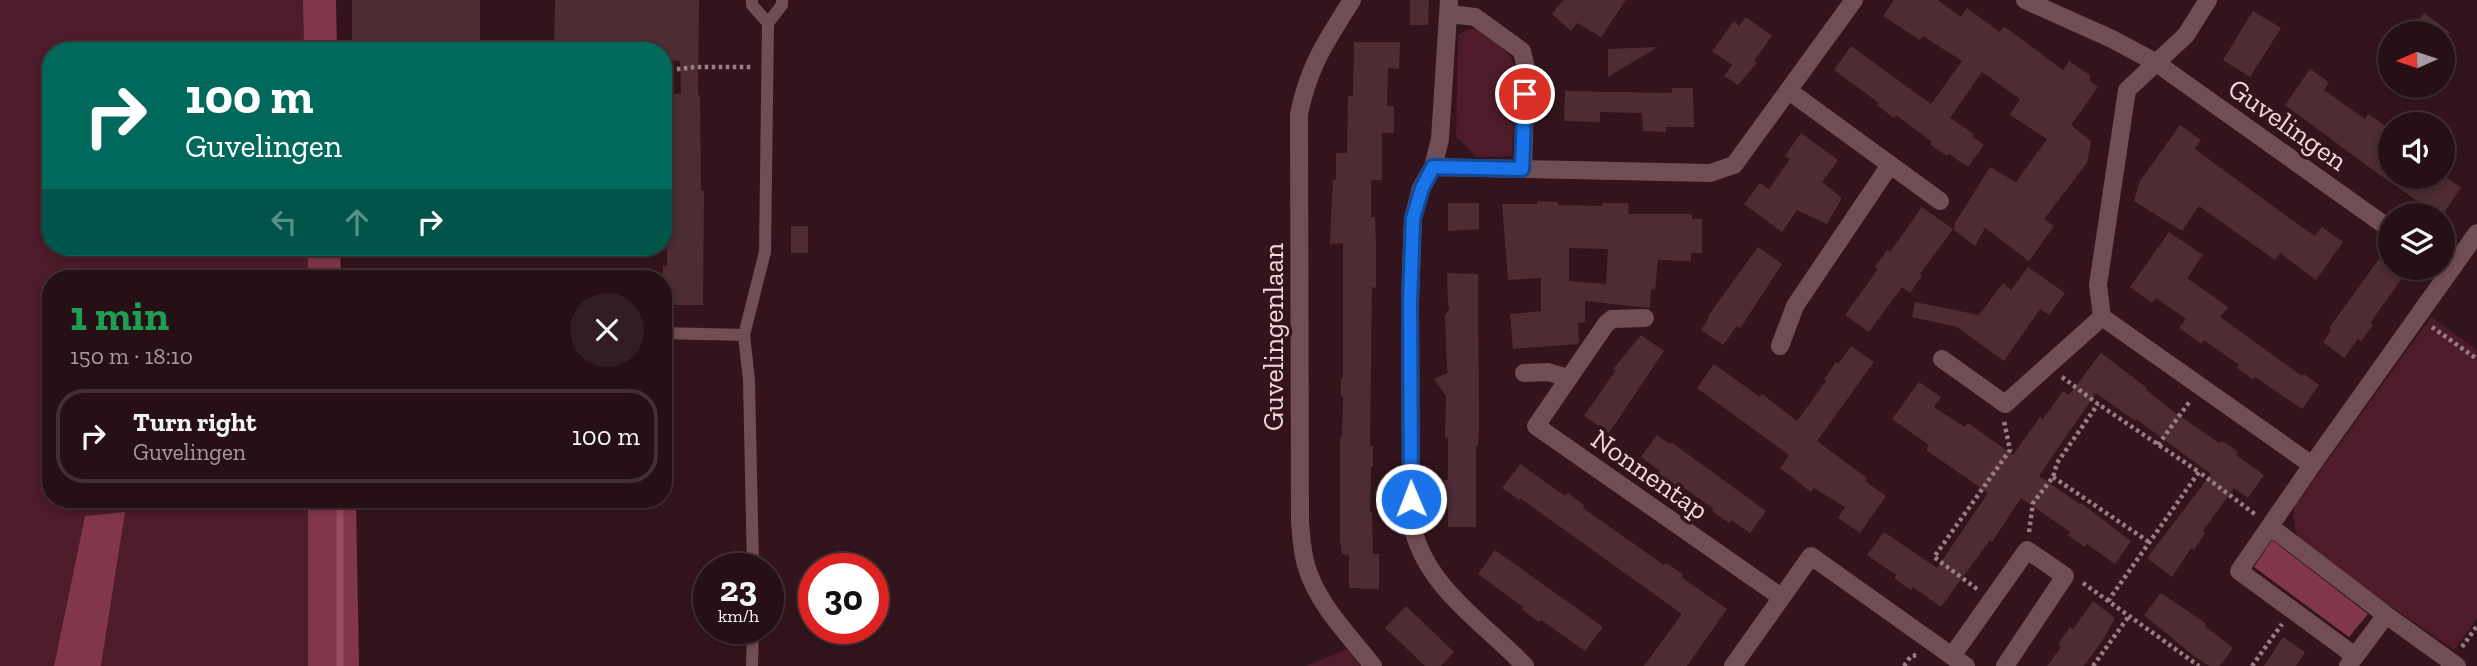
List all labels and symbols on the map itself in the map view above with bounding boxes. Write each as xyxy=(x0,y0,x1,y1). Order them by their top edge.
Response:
north arrow xyxy=(2378,21,2455,98)
pin xyxy=(1495,64,1555,124)
street label: Guvelingen xyxy=(2222,71,2354,177)
street label: Guvelingenlaan xyxy=(1257,243,1290,431)
street label: Nonnentap xyxy=(1585,422,1714,527)
position arrow xyxy=(1374,462,1448,536)
speed limit sign: 30 xyxy=(798,553,889,644)

